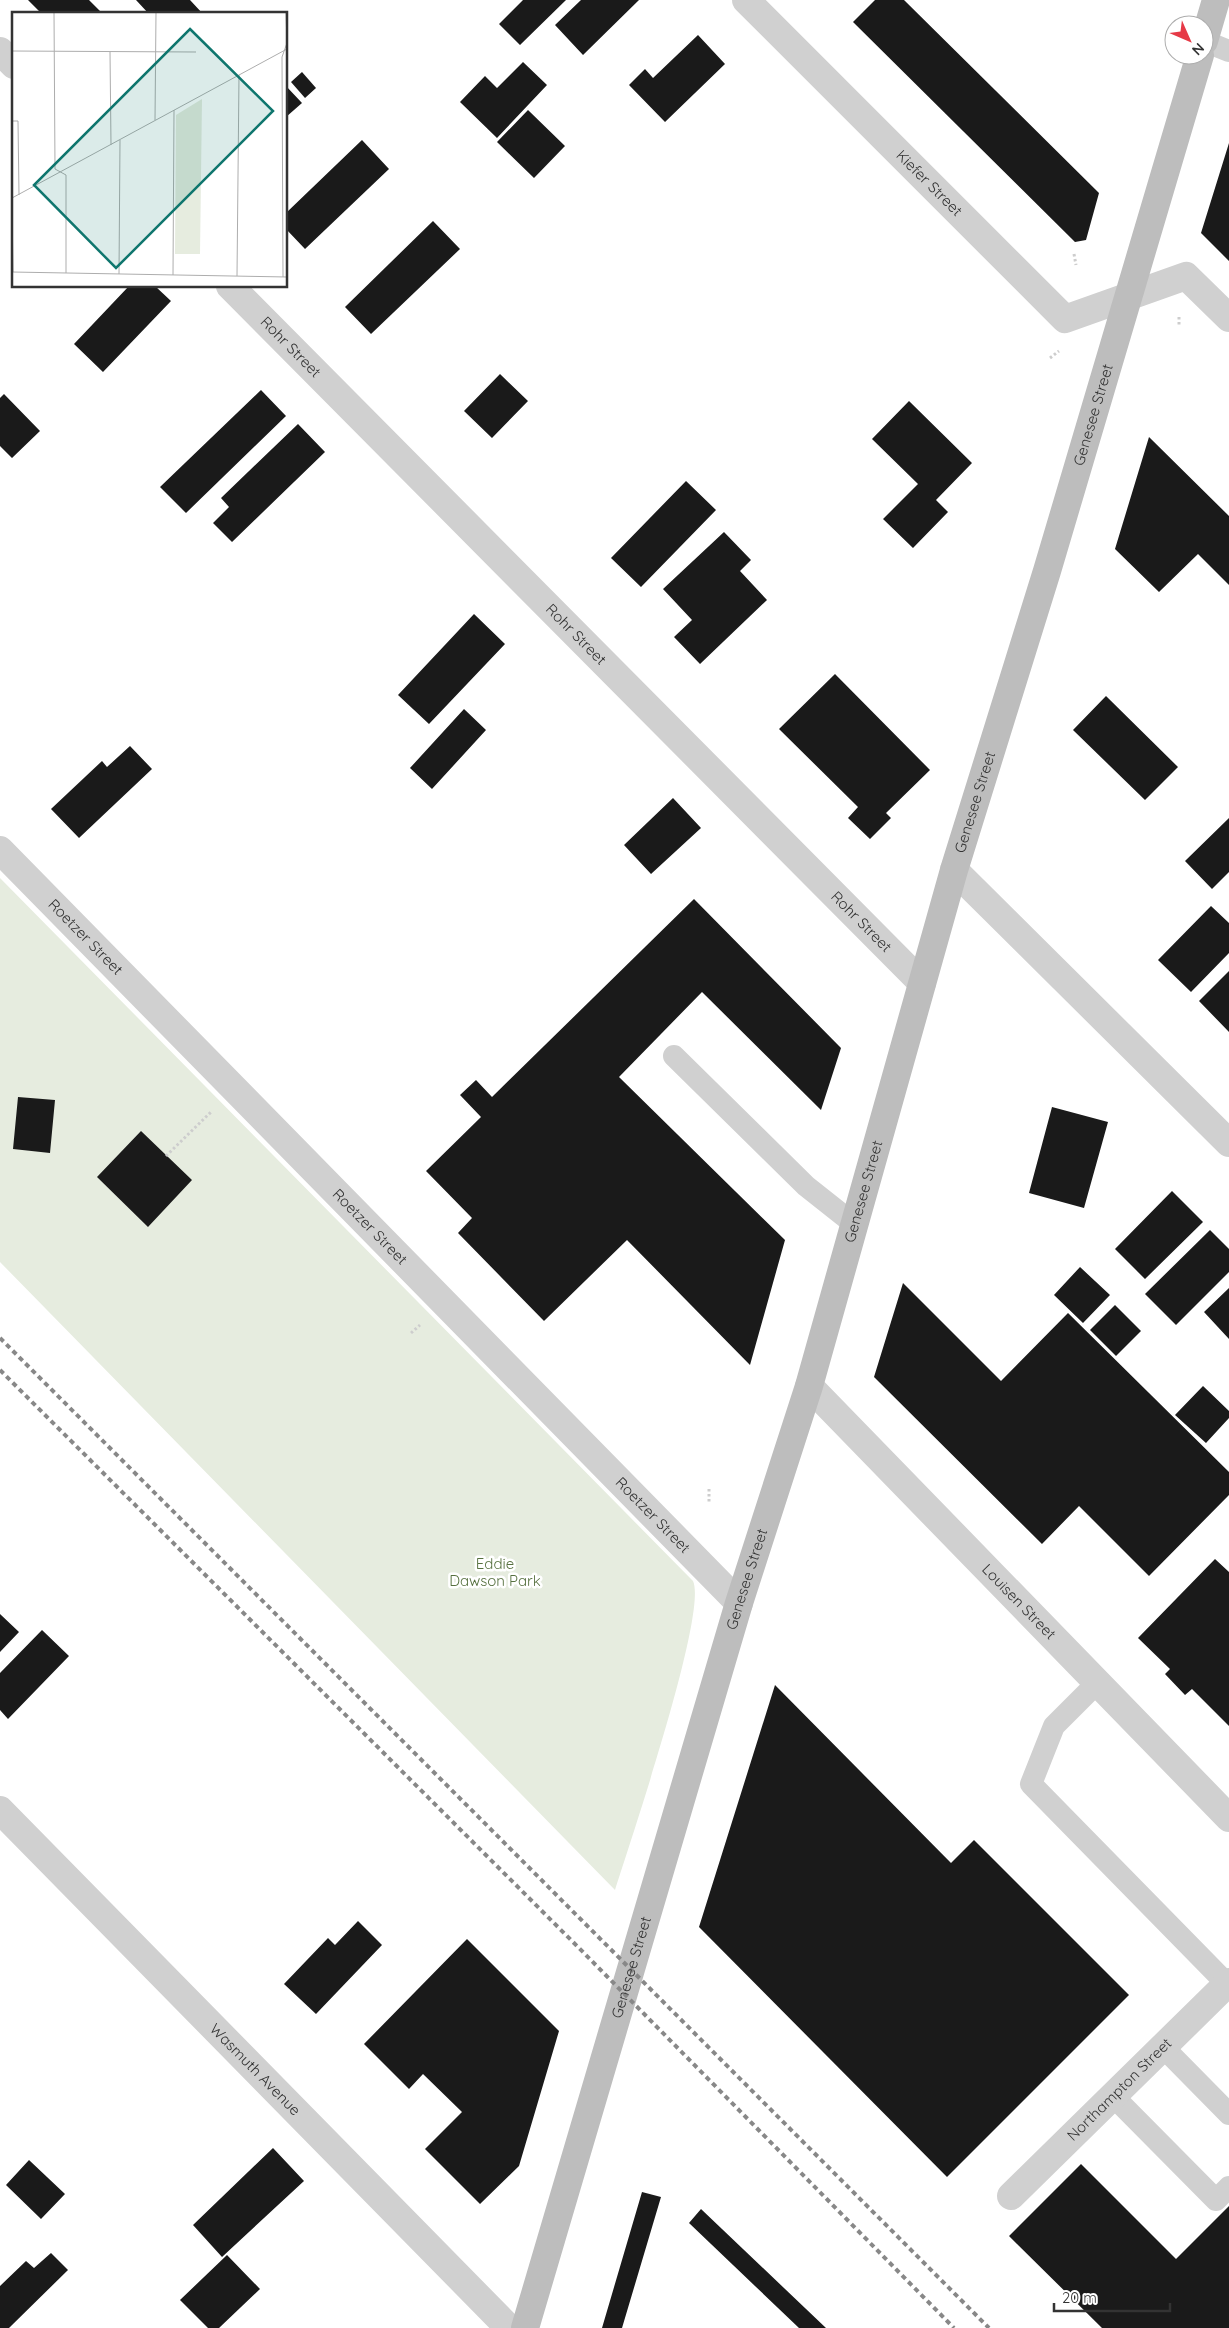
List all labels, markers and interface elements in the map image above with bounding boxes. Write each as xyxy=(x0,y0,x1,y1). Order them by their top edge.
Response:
inset map xyxy=(12,12,288,288)
north arrow xyxy=(1164,15,1214,65)
text: N xyxy=(1188,39,1208,59)
street label: Kiefer Street xyxy=(892,146,967,220)
street label: Rohr Street xyxy=(257,312,325,381)
street label: Genesee Street xyxy=(1069,361,1117,468)
street label: Rohr Street xyxy=(542,600,611,669)
street label: Genesee Street xyxy=(950,749,999,855)
street label: Rohr Street xyxy=(827,887,896,956)
street label: Roetzer Street xyxy=(44,895,127,979)
street label: Genesee Street xyxy=(840,1138,887,1245)
street label: Roetzer Street xyxy=(329,1184,412,1269)
street label: Roetzer Street xyxy=(612,1473,695,1557)
street label: Genesee Street xyxy=(722,1526,771,1632)
park label: Eddie Dawson Park xyxy=(449,1554,541,1590)
street label: Louisen Street xyxy=(978,1560,1060,1643)
street label: Genesee Street xyxy=(607,1914,655,2020)
street label: Wasmuth Avenue xyxy=(206,2019,305,2119)
street label: Northampton Street xyxy=(1063,2034,1175,2145)
scale bar xyxy=(1054,2280,1170,2312)
text: 20 m xyxy=(1062,2288,1097,2307)

